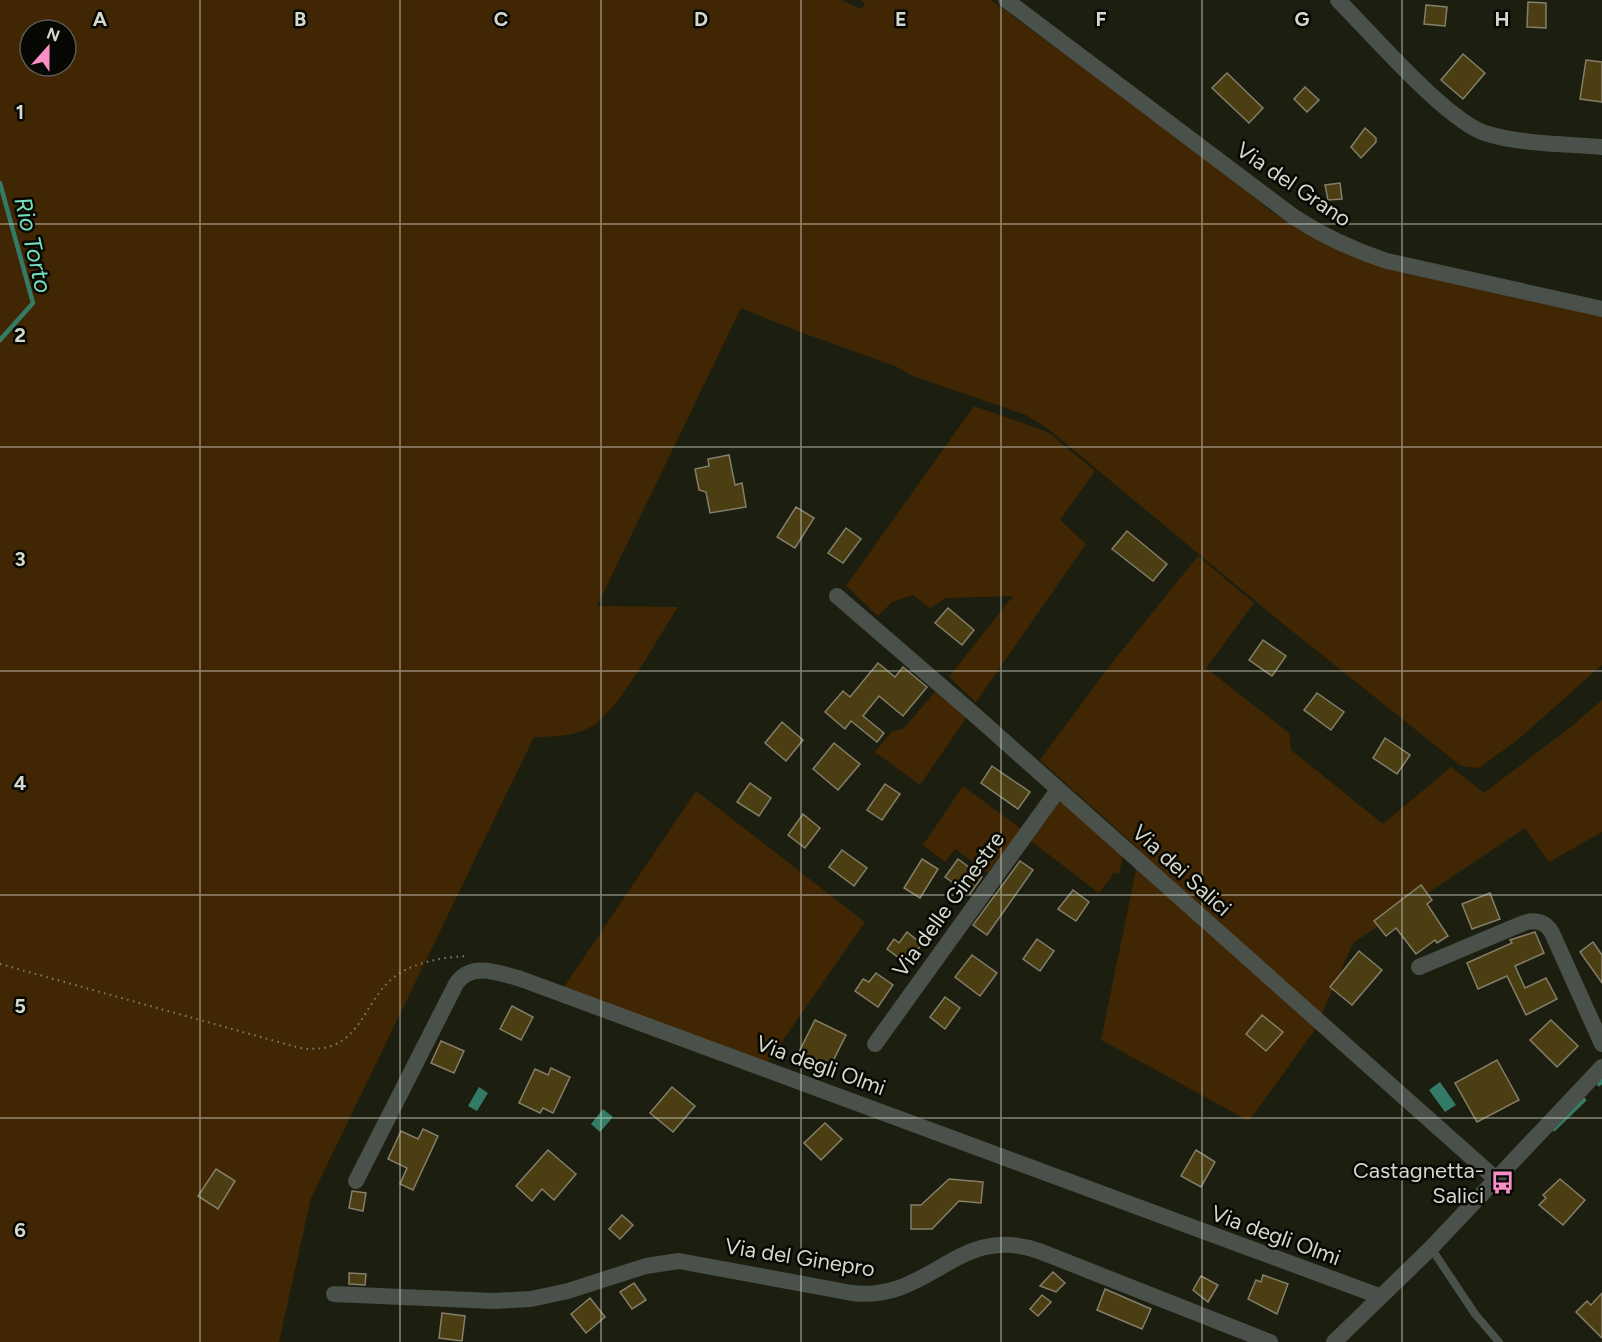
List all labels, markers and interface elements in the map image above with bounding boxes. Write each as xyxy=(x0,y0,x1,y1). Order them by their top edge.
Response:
text: A xyxy=(93,7,108,31)
text: B xyxy=(294,7,306,31)
text: C xyxy=(494,7,508,31)
text: D xyxy=(694,7,708,31)
text: E xyxy=(895,7,907,31)
text: F xyxy=(1095,7,1107,31)
text: G xyxy=(1295,7,1310,31)
text: H xyxy=(1495,7,1510,31)
north arrow xyxy=(18,18,78,78)
text: N xyxy=(44,23,62,46)
text: 1 xyxy=(16,100,24,124)
street label: Via del Grano xyxy=(1231,136,1356,233)
water label: Rio Torto xyxy=(8,194,59,296)
text: 2 xyxy=(14,323,26,347)
text: 3 xyxy=(14,547,26,571)
text: 4 xyxy=(14,771,27,795)
street label: Via dei Salici xyxy=(1127,819,1237,922)
street label: Via delle Ginestre xyxy=(887,826,1010,982)
text: 5 xyxy=(14,994,26,1018)
street label: Via degli Olmi xyxy=(752,1030,889,1101)
place label: Castagnetta- Salici xyxy=(1353,1157,1484,1209)
bus stop icon: Castagnetta- Salici xyxy=(1489,1170,1515,1196)
street label: Via degli Olmi xyxy=(1207,1200,1344,1271)
text: 6 xyxy=(14,1218,26,1242)
street label: Via del Ginepro xyxy=(723,1232,877,1283)

